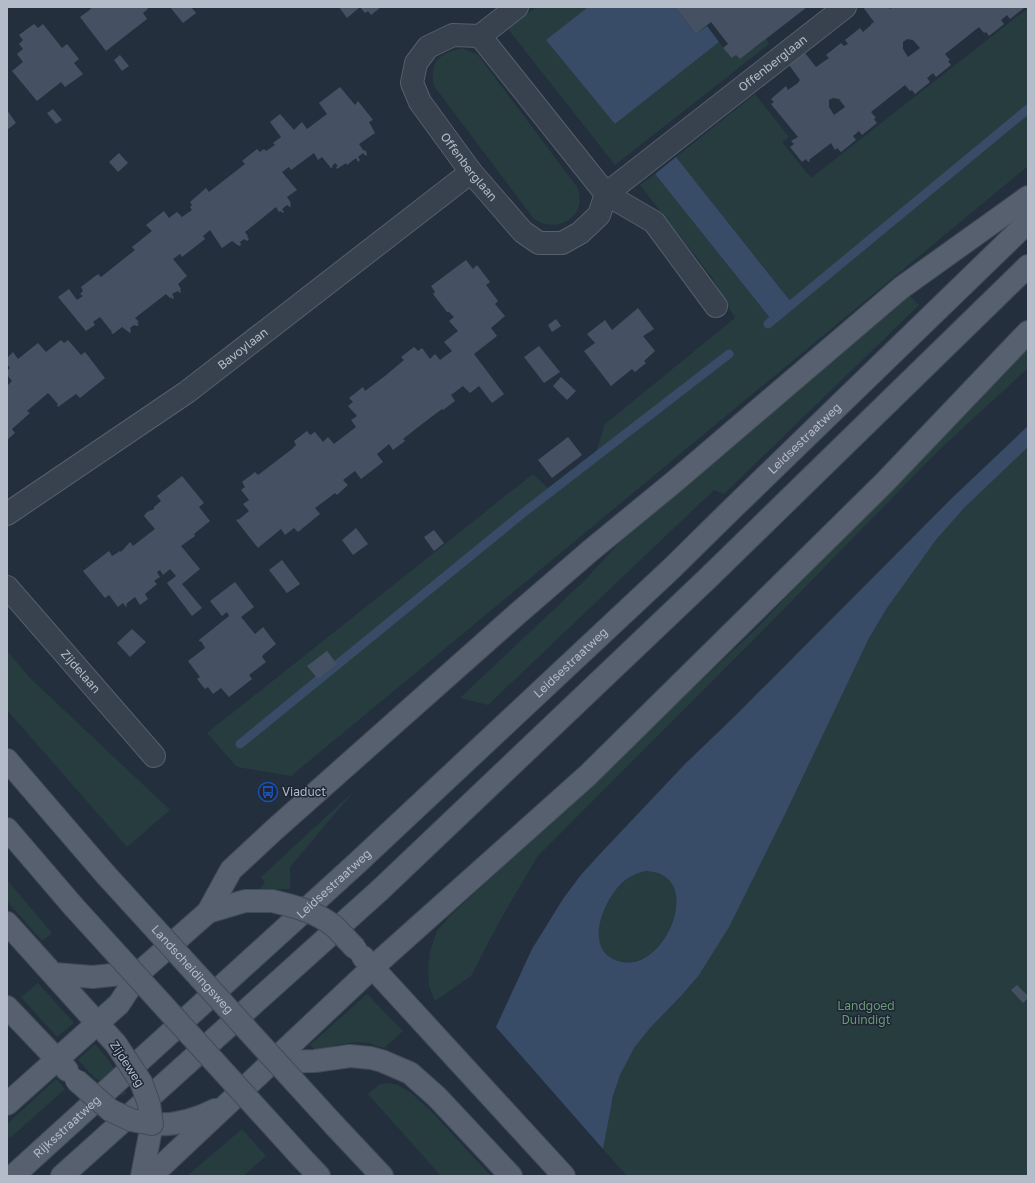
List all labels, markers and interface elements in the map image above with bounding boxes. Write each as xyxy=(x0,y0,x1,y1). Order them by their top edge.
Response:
street label: Offenberglaan xyxy=(735,32,810,95)
street label: Offenberglaan xyxy=(438,129,501,204)
street label: Bavoylaan xyxy=(214,324,271,373)
street label: Leidsestraatweg xyxy=(765,399,844,477)
street label: Leidsestraatweg xyxy=(530,624,611,701)
street label: Zijdelaan xyxy=(58,646,104,696)
bus stop icon: Viaduct xyxy=(257,781,279,803)
place label: Viaduct xyxy=(282,784,326,799)
street label: Leidsestraatweg xyxy=(293,846,374,921)
street label: Landscheidingsweg xyxy=(148,922,237,1017)
park label: Landgoed Duindigt xyxy=(837,998,895,1027)
street label: Zijdeweg xyxy=(107,1038,148,1090)
street label: Rijksstraatweg xyxy=(30,1092,103,1161)

